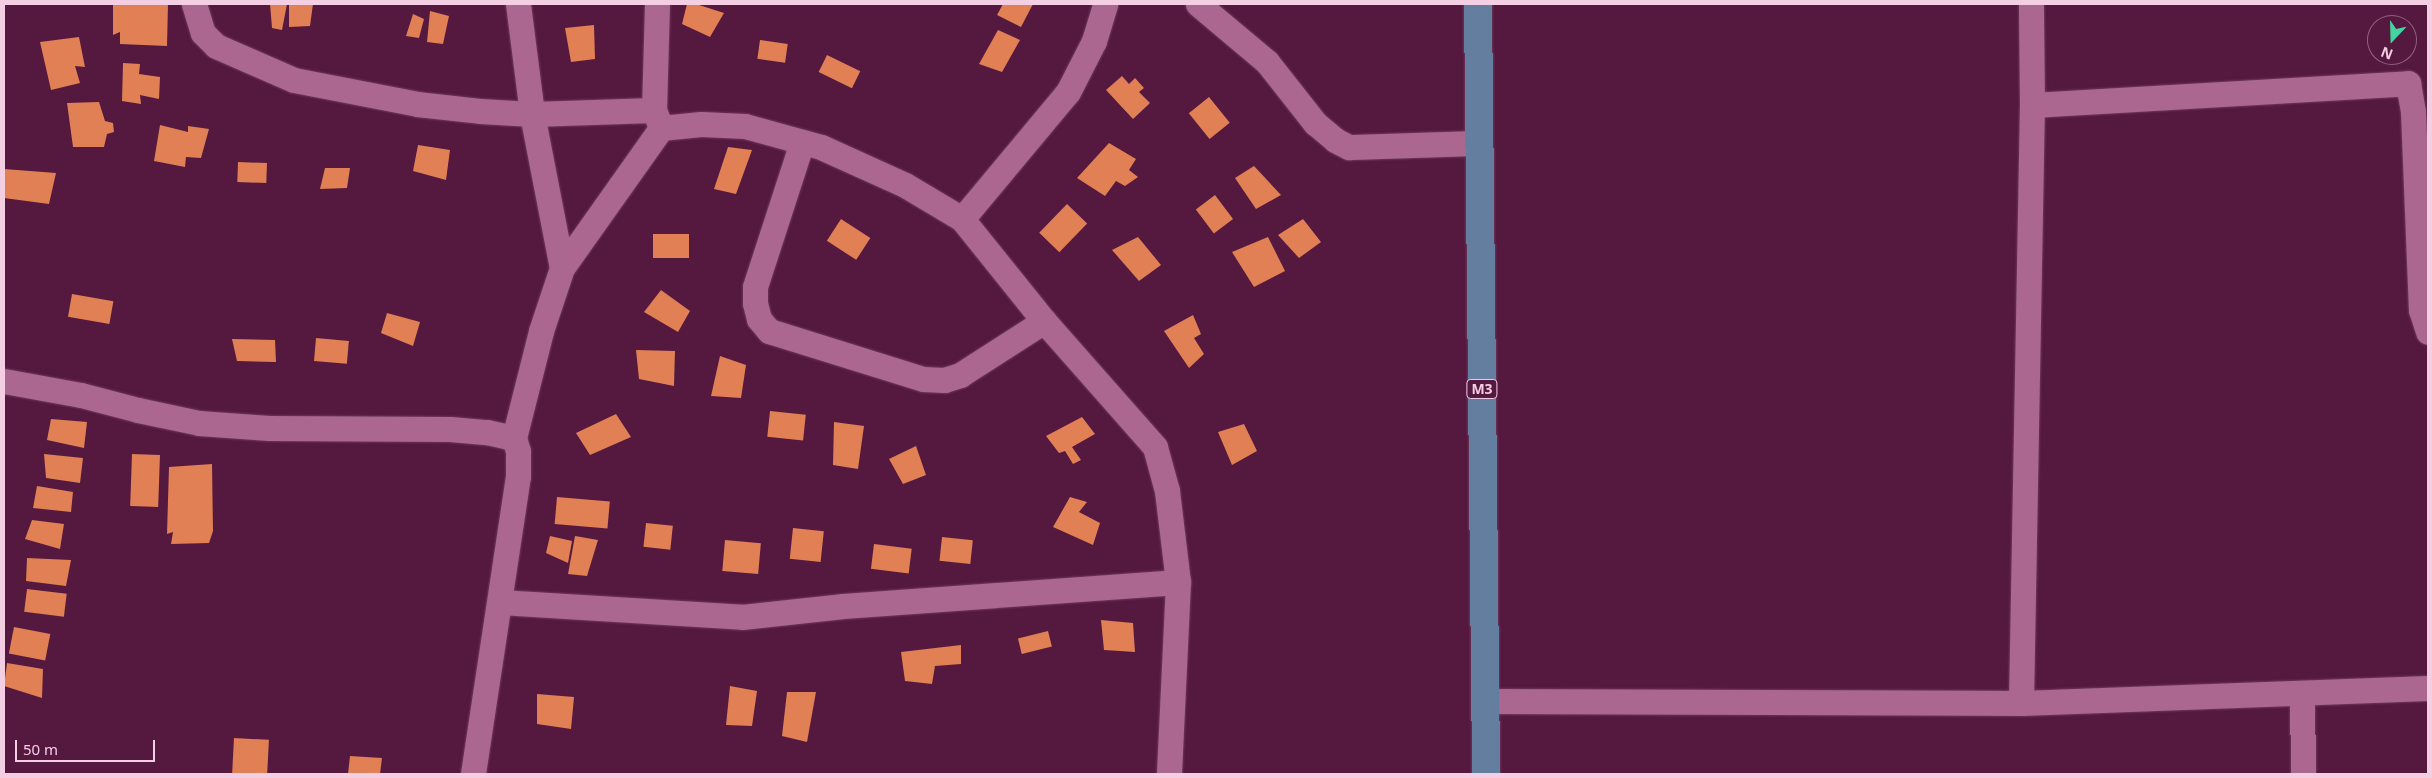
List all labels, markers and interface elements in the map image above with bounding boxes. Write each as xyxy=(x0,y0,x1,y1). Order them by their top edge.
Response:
north arrow xyxy=(2367,15,2417,65)
text: N xyxy=(2378,43,2396,64)
road number: M3 xyxy=(1466,378,1498,400)
scale bar xyxy=(18,730,158,762)
text: 50 m xyxy=(23,739,58,759)

